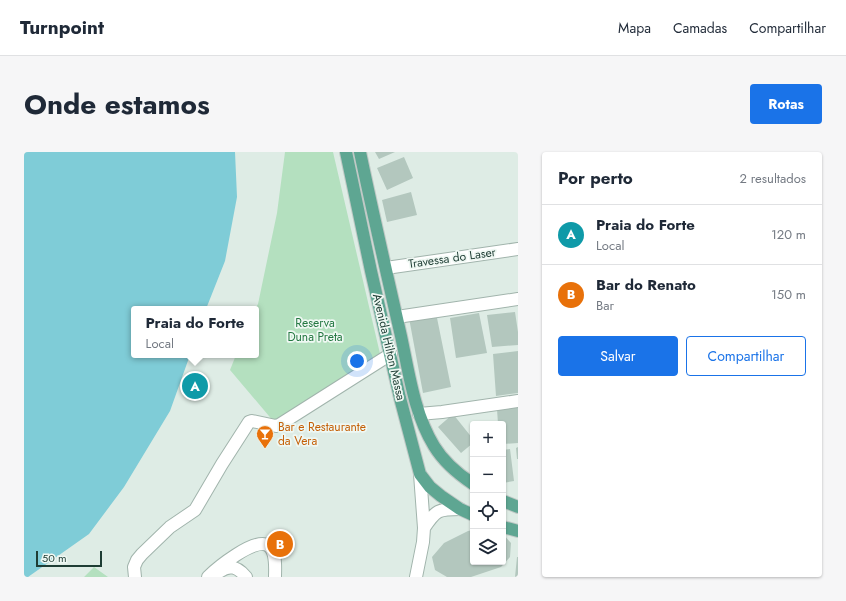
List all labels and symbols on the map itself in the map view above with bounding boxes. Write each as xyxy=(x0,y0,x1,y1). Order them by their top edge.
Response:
street label: Travessa do Laser xyxy=(407,243,498,273)
street label: Avenida Hilton Massa xyxy=(368,292,410,402)
park label: Reserva Duna Preta xyxy=(287,314,343,346)
your location xyxy=(347,351,367,371)
pin: A xyxy=(182,371,208,401)
place label: Bar e Restaurante da Vera xyxy=(278,418,366,450)
bar icon: Bar e Restaurante da Vera xyxy=(255,424,275,449)
pin: B xyxy=(267,529,293,559)
scale bar xyxy=(36,549,102,568)

